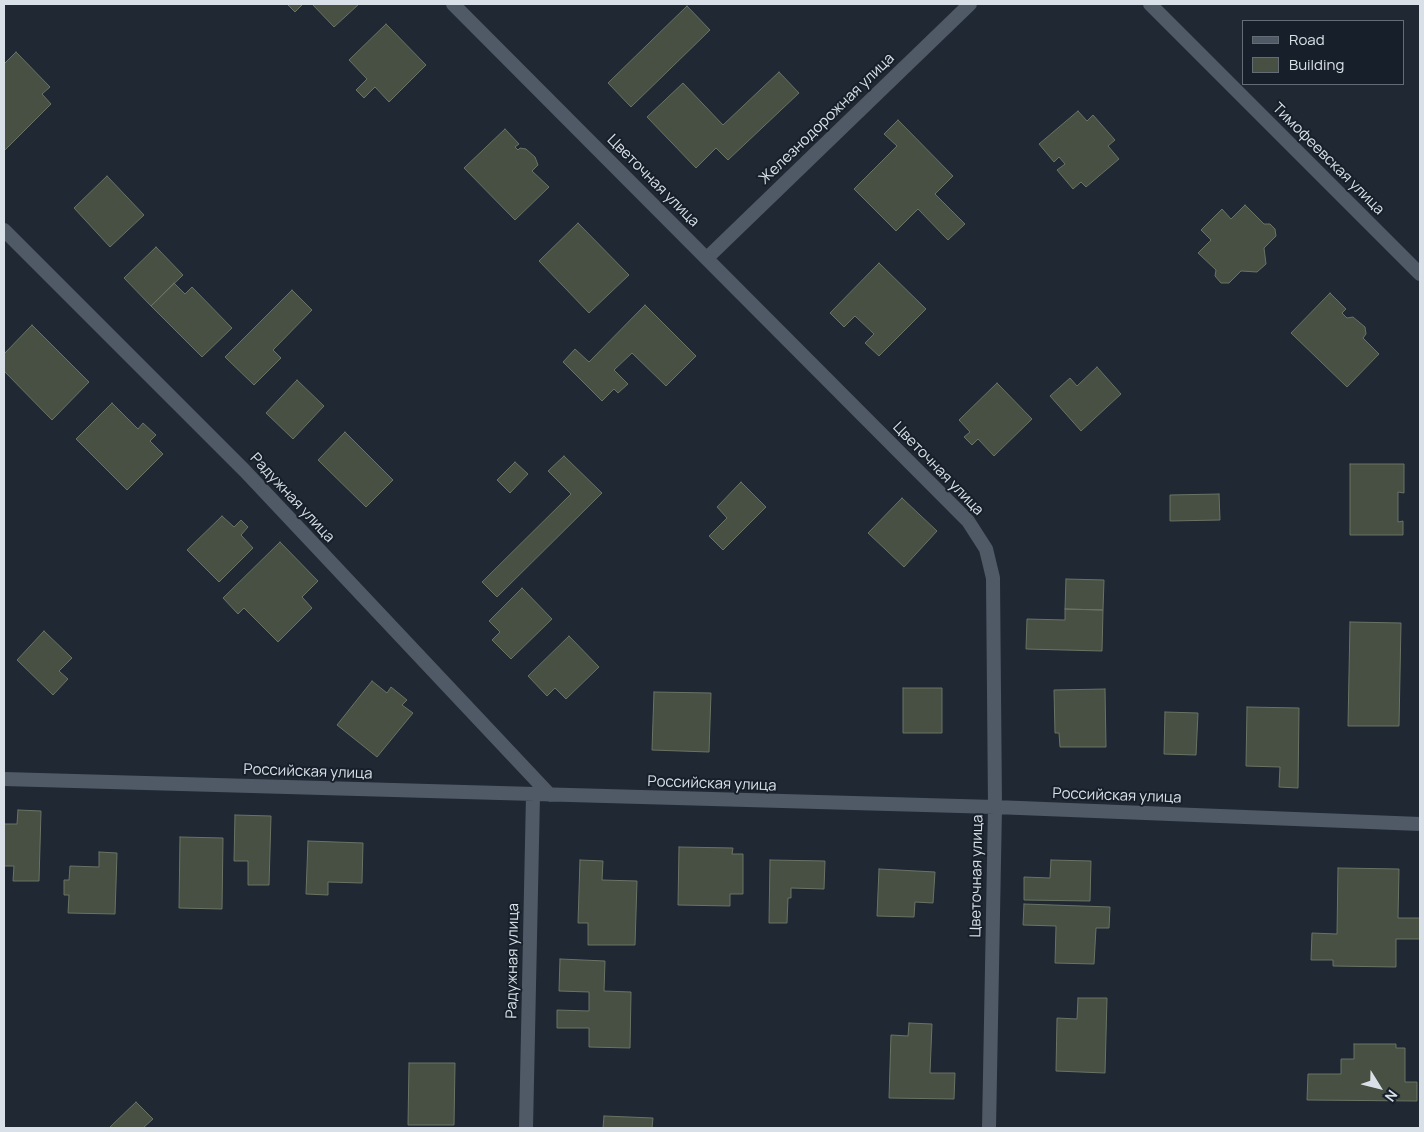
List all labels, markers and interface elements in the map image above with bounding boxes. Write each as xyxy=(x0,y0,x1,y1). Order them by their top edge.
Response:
legend xyxy=(1242,20,1404,85)
text: Road xyxy=(1289,29,1325,50)
street label: Железнодорожная улица xyxy=(756,50,898,188)
text: Building xyxy=(1289,54,1344,75)
street label: Тимофеевская улица xyxy=(1268,99,1388,219)
street label: Цветочная улица xyxy=(603,131,703,231)
street label: Цветочная улица xyxy=(889,419,987,519)
street label: Радужная улица xyxy=(246,450,338,546)
street label: Российская улица xyxy=(243,761,373,783)
street label: Российская улица xyxy=(647,773,777,795)
street label: Российская улица xyxy=(1052,785,1182,807)
street label: Цветочная улица xyxy=(967,814,987,938)
street label: Радужная улица xyxy=(503,903,523,1019)
north arrow xyxy=(1354,1062,1404,1112)
text: N xyxy=(1381,1086,1402,1106)

